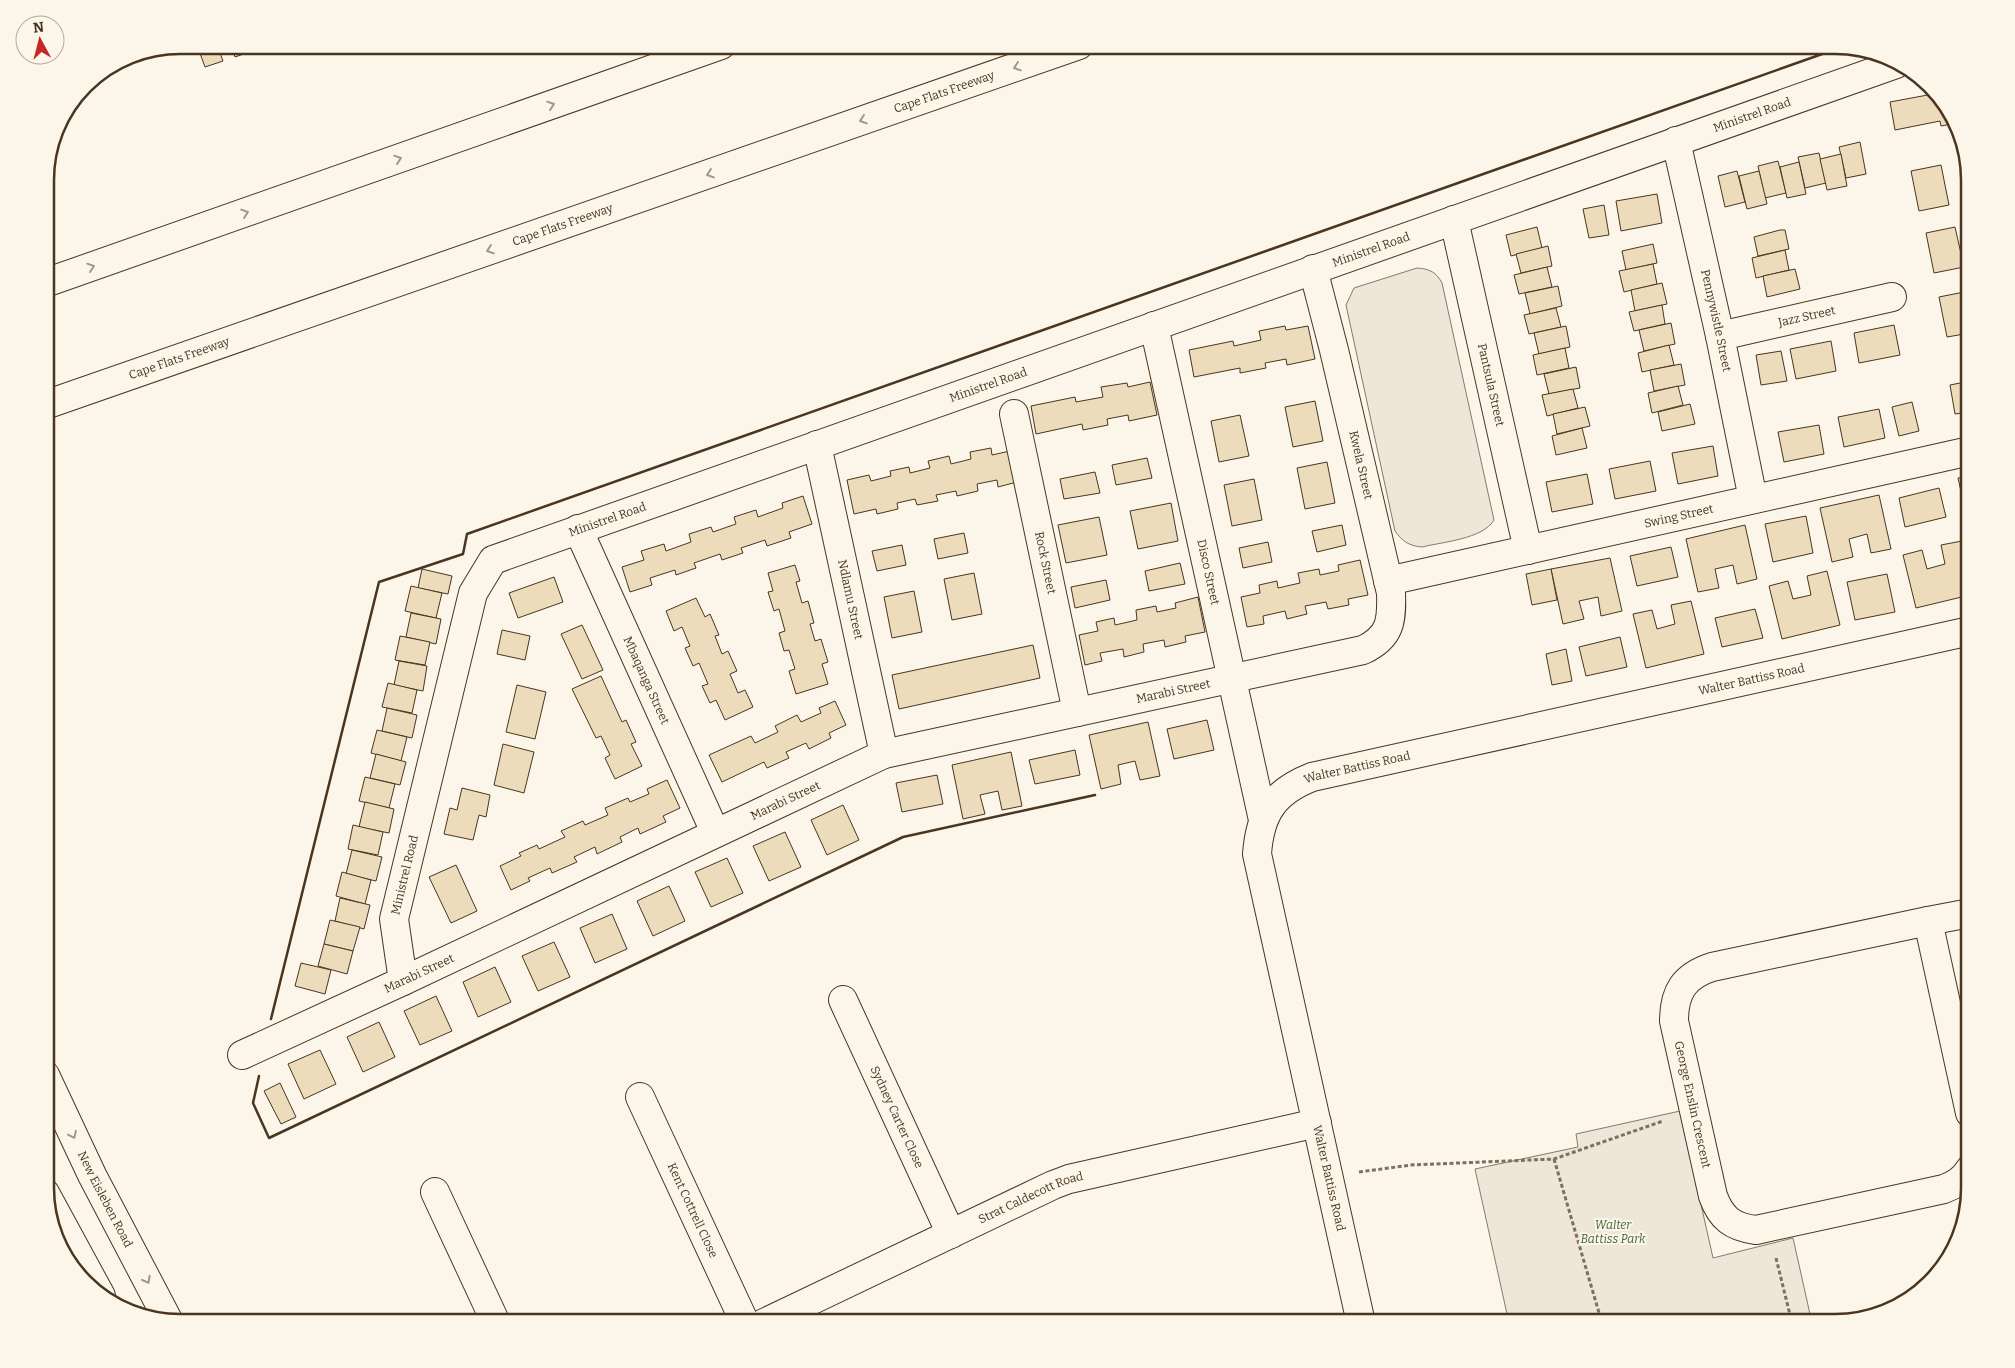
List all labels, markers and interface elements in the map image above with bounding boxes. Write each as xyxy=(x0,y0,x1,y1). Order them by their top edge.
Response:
north arrow xyxy=(15,15,65,65)
text: N xyxy=(32,18,45,37)
one-way arrow xyxy=(1013,61,1022,71)
street label: Cape Flats Freeway xyxy=(892,68,997,116)
street label: Ministrel Road xyxy=(1711,95,1793,135)
one-way arrow xyxy=(546,101,555,111)
one-way arrow xyxy=(860,114,868,124)
one-way arrow xyxy=(393,155,402,165)
one-way arrow xyxy=(706,168,715,178)
street label: Cape Flats Freeway xyxy=(510,201,615,249)
one-way arrow xyxy=(240,209,248,219)
street label: Ministrel Road xyxy=(1330,229,1412,270)
one-way arrow xyxy=(487,244,495,254)
one-way arrow xyxy=(87,262,95,272)
street label: Pennywistle Street xyxy=(1698,268,1734,374)
street label: Jazz Street xyxy=(1776,303,1837,330)
street label: Cape Flats Freeway xyxy=(127,334,232,382)
street label: Pantsula Street xyxy=(1475,342,1507,428)
street label: Ministrel Road xyxy=(948,365,1029,405)
street label: Kwela Street xyxy=(1346,429,1376,501)
street label: Ministrel Road xyxy=(567,499,648,540)
street label: Swing Street xyxy=(1643,501,1715,531)
street label: Rock Street xyxy=(1032,530,1059,596)
street label: Disco Street xyxy=(1194,538,1222,607)
street label: Ndlamu Street xyxy=(835,558,866,641)
street label: Mbaqanga Street xyxy=(620,634,673,727)
street label: Walter Battiss Road xyxy=(1697,661,1806,698)
street label: Marabi Street xyxy=(1135,676,1212,706)
street label: Walter Battiss Road xyxy=(1302,748,1412,787)
street label: Marabi Street xyxy=(748,778,823,823)
street label: Ministrel Road xyxy=(388,834,421,916)
street label: Marabi Street xyxy=(382,951,457,996)
street label: George Enslin Crescent xyxy=(1672,1040,1714,1170)
street label: Sydney Carter Close xyxy=(868,1064,927,1170)
street label: Walter Battiss Road xyxy=(1310,1124,1348,1232)
one-way arrow xyxy=(67,1130,78,1139)
street label: New Eisleben Road xyxy=(75,1149,136,1250)
street label: Kent Cottrell Close xyxy=(665,1161,721,1260)
street label: Strat Caldecott Road xyxy=(976,1169,1084,1227)
park label: Walter Battiss Park xyxy=(1580,1218,1646,1246)
one-way arrow xyxy=(141,1274,151,1283)

